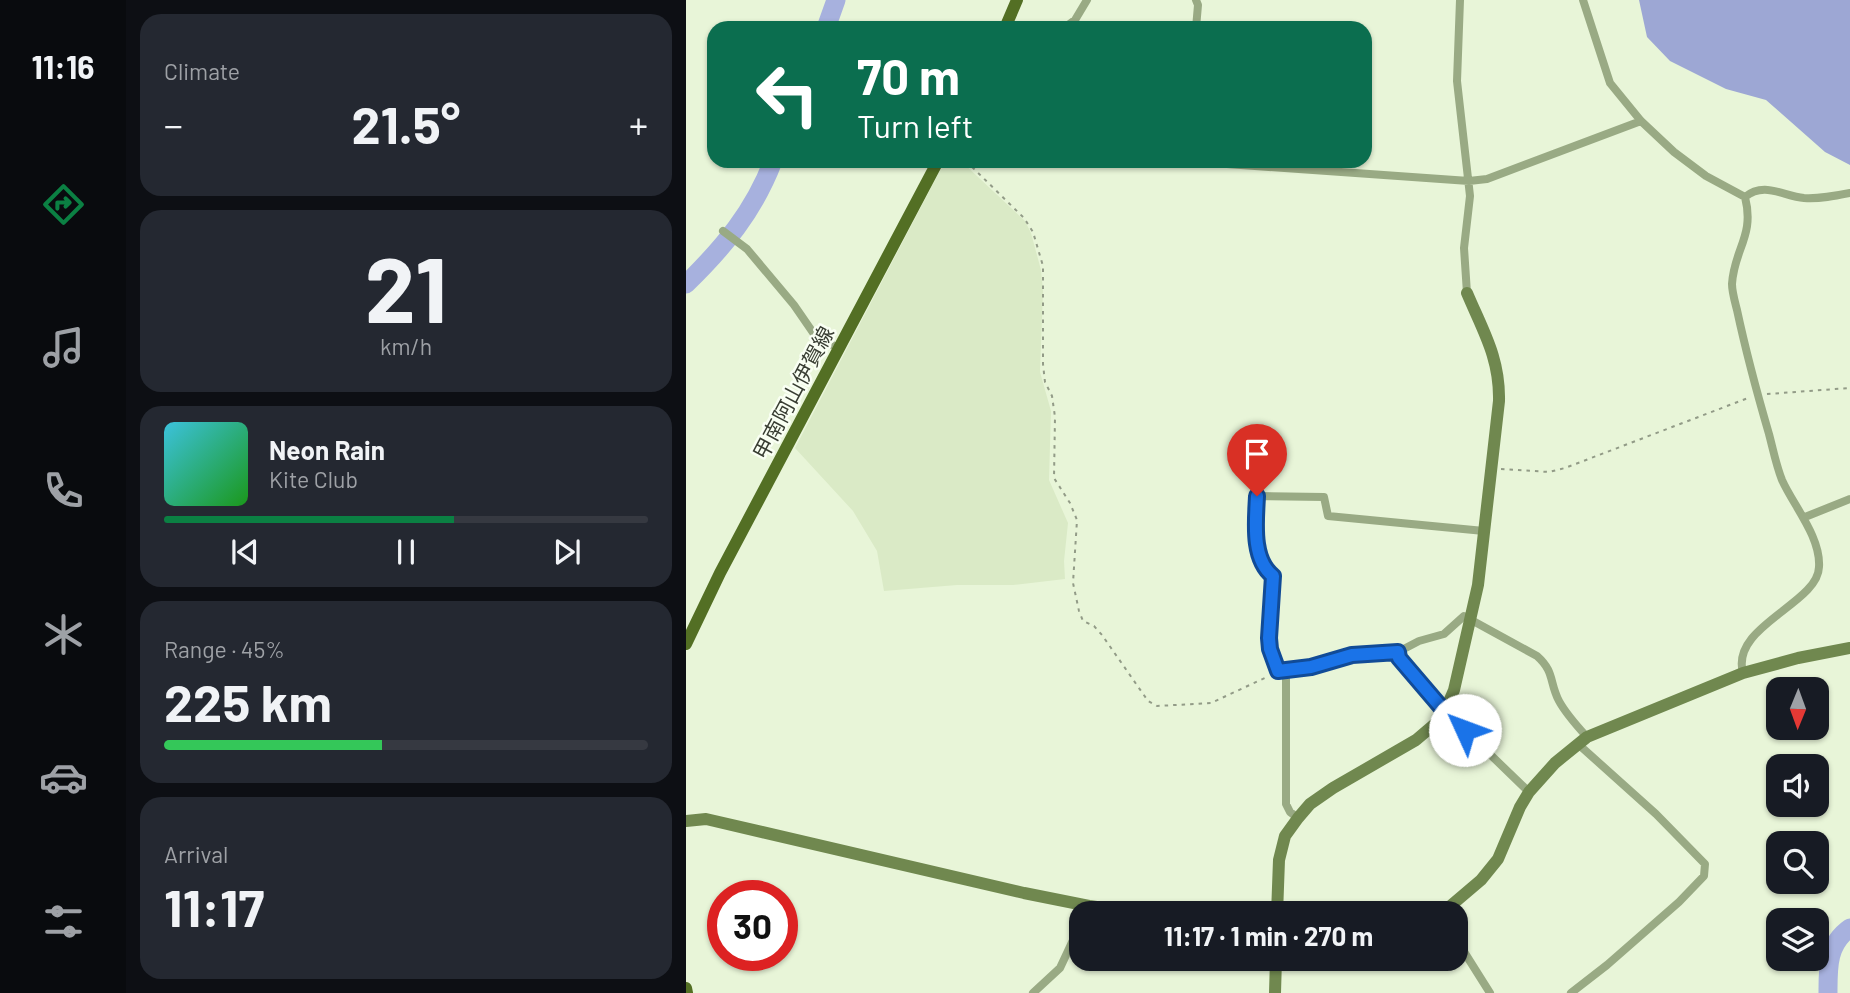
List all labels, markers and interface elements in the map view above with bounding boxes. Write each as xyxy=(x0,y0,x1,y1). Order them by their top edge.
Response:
text: 70 m xyxy=(857,46,960,105)
text: 11:16 xyxy=(31,47,95,85)
icon: left xyxy=(742,49,833,140)
text: Climate xyxy=(164,57,240,85)
text: 21.5° xyxy=(352,92,460,154)
text: − xyxy=(164,101,183,147)
text: + xyxy=(629,101,648,147)
text: Turn left xyxy=(857,106,974,144)
icon: directions xyxy=(39,180,88,229)
text: 21 xyxy=(365,232,447,341)
street label: 甲南阿山伊賀線 xyxy=(747,322,838,463)
icon: music xyxy=(39,323,88,372)
text: km/h xyxy=(380,332,432,360)
pin xyxy=(1227,424,1287,496)
text: Neon Rain xyxy=(269,434,385,465)
icon: arrive xyxy=(1238,435,1276,473)
text: Kite Club xyxy=(269,465,358,493)
icon: phone xyxy=(39,466,88,515)
icon: previous xyxy=(226,533,264,571)
icon: pause xyxy=(387,533,425,571)
icon: next xyxy=(548,533,586,571)
icon: climate xyxy=(39,610,88,659)
text: Range · 45% xyxy=(164,635,285,663)
text: 225 km xyxy=(164,670,332,732)
north arrow xyxy=(1766,677,1829,740)
map controls xyxy=(1766,677,1829,971)
position arrow xyxy=(1428,693,1502,767)
icon: car xyxy=(39,753,88,802)
button: sound xyxy=(1766,754,1829,817)
button: search xyxy=(1766,831,1829,894)
text: Arrival xyxy=(164,840,228,868)
text: 11:17 xyxy=(164,875,264,937)
speed limit sign: 30 xyxy=(707,880,798,971)
icon: filters xyxy=(39,897,88,946)
button: layers xyxy=(1766,908,1829,971)
text: 11:17 · 1 min · 270 m xyxy=(1164,920,1373,951)

